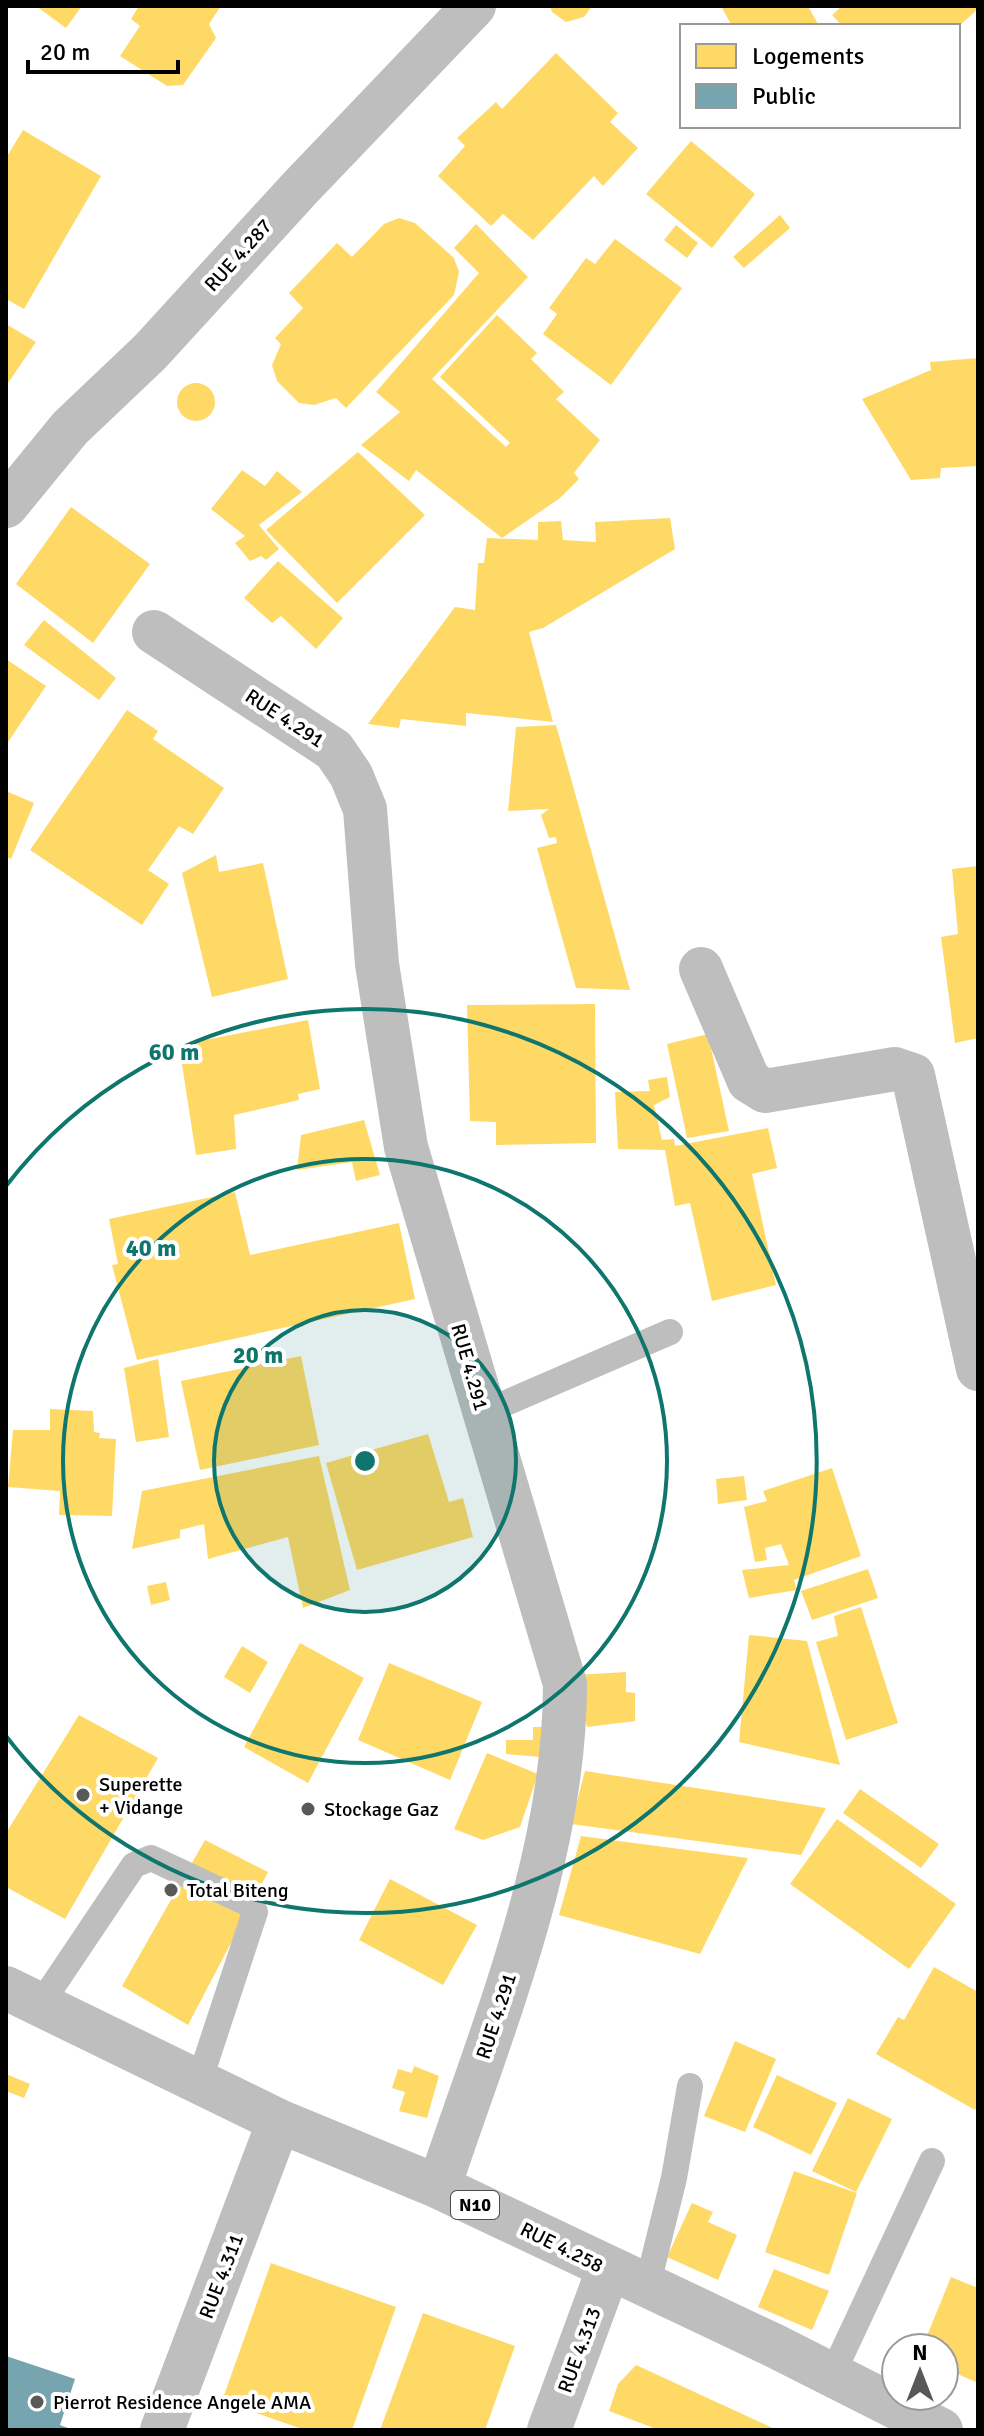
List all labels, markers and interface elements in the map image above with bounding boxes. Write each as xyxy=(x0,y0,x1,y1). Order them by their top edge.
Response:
scale bar xyxy=(28,24,178,74)
legend xyxy=(680,24,960,128)
text: 20 m xyxy=(40,37,90,67)
text: Logements xyxy=(752,41,864,71)
text: Public xyxy=(752,81,816,111)
street label: RUE 4.287 xyxy=(199,214,278,297)
street label: RUE 4.291 xyxy=(240,684,329,753)
text: 60 m xyxy=(149,1037,199,1067)
text: 40 m xyxy=(126,1233,176,1263)
street label: RUE 4.291 xyxy=(445,1321,494,1414)
text: 20 m xyxy=(233,1340,283,1370)
centre of rings xyxy=(351,1447,379,1475)
place label: Superette + Vidange xyxy=(99,1772,183,1820)
marker: Superette + Vidange xyxy=(74,1786,92,1804)
place label: Stockage Gaz xyxy=(324,1797,439,1822)
marker: Stockage Gaz xyxy=(299,1800,317,1818)
place label: Total Biteng xyxy=(187,1878,289,1903)
marker: Total Biteng xyxy=(162,1881,180,1899)
street label: RUE 4.291 xyxy=(471,1970,522,2062)
road number: N10 xyxy=(451,2191,499,2219)
street label: RUE 4.258 xyxy=(516,2217,607,2278)
street label: RUE 4.311 xyxy=(194,2230,249,2322)
street label: RUE 4.313 xyxy=(552,2304,606,2396)
north arrow xyxy=(880,2332,960,2412)
text: N xyxy=(912,2339,928,2366)
place label: Pierrot Residence Angele AMA xyxy=(53,2390,311,2415)
marker: Pierrot Residence Angele AMA xyxy=(28,2393,46,2411)

